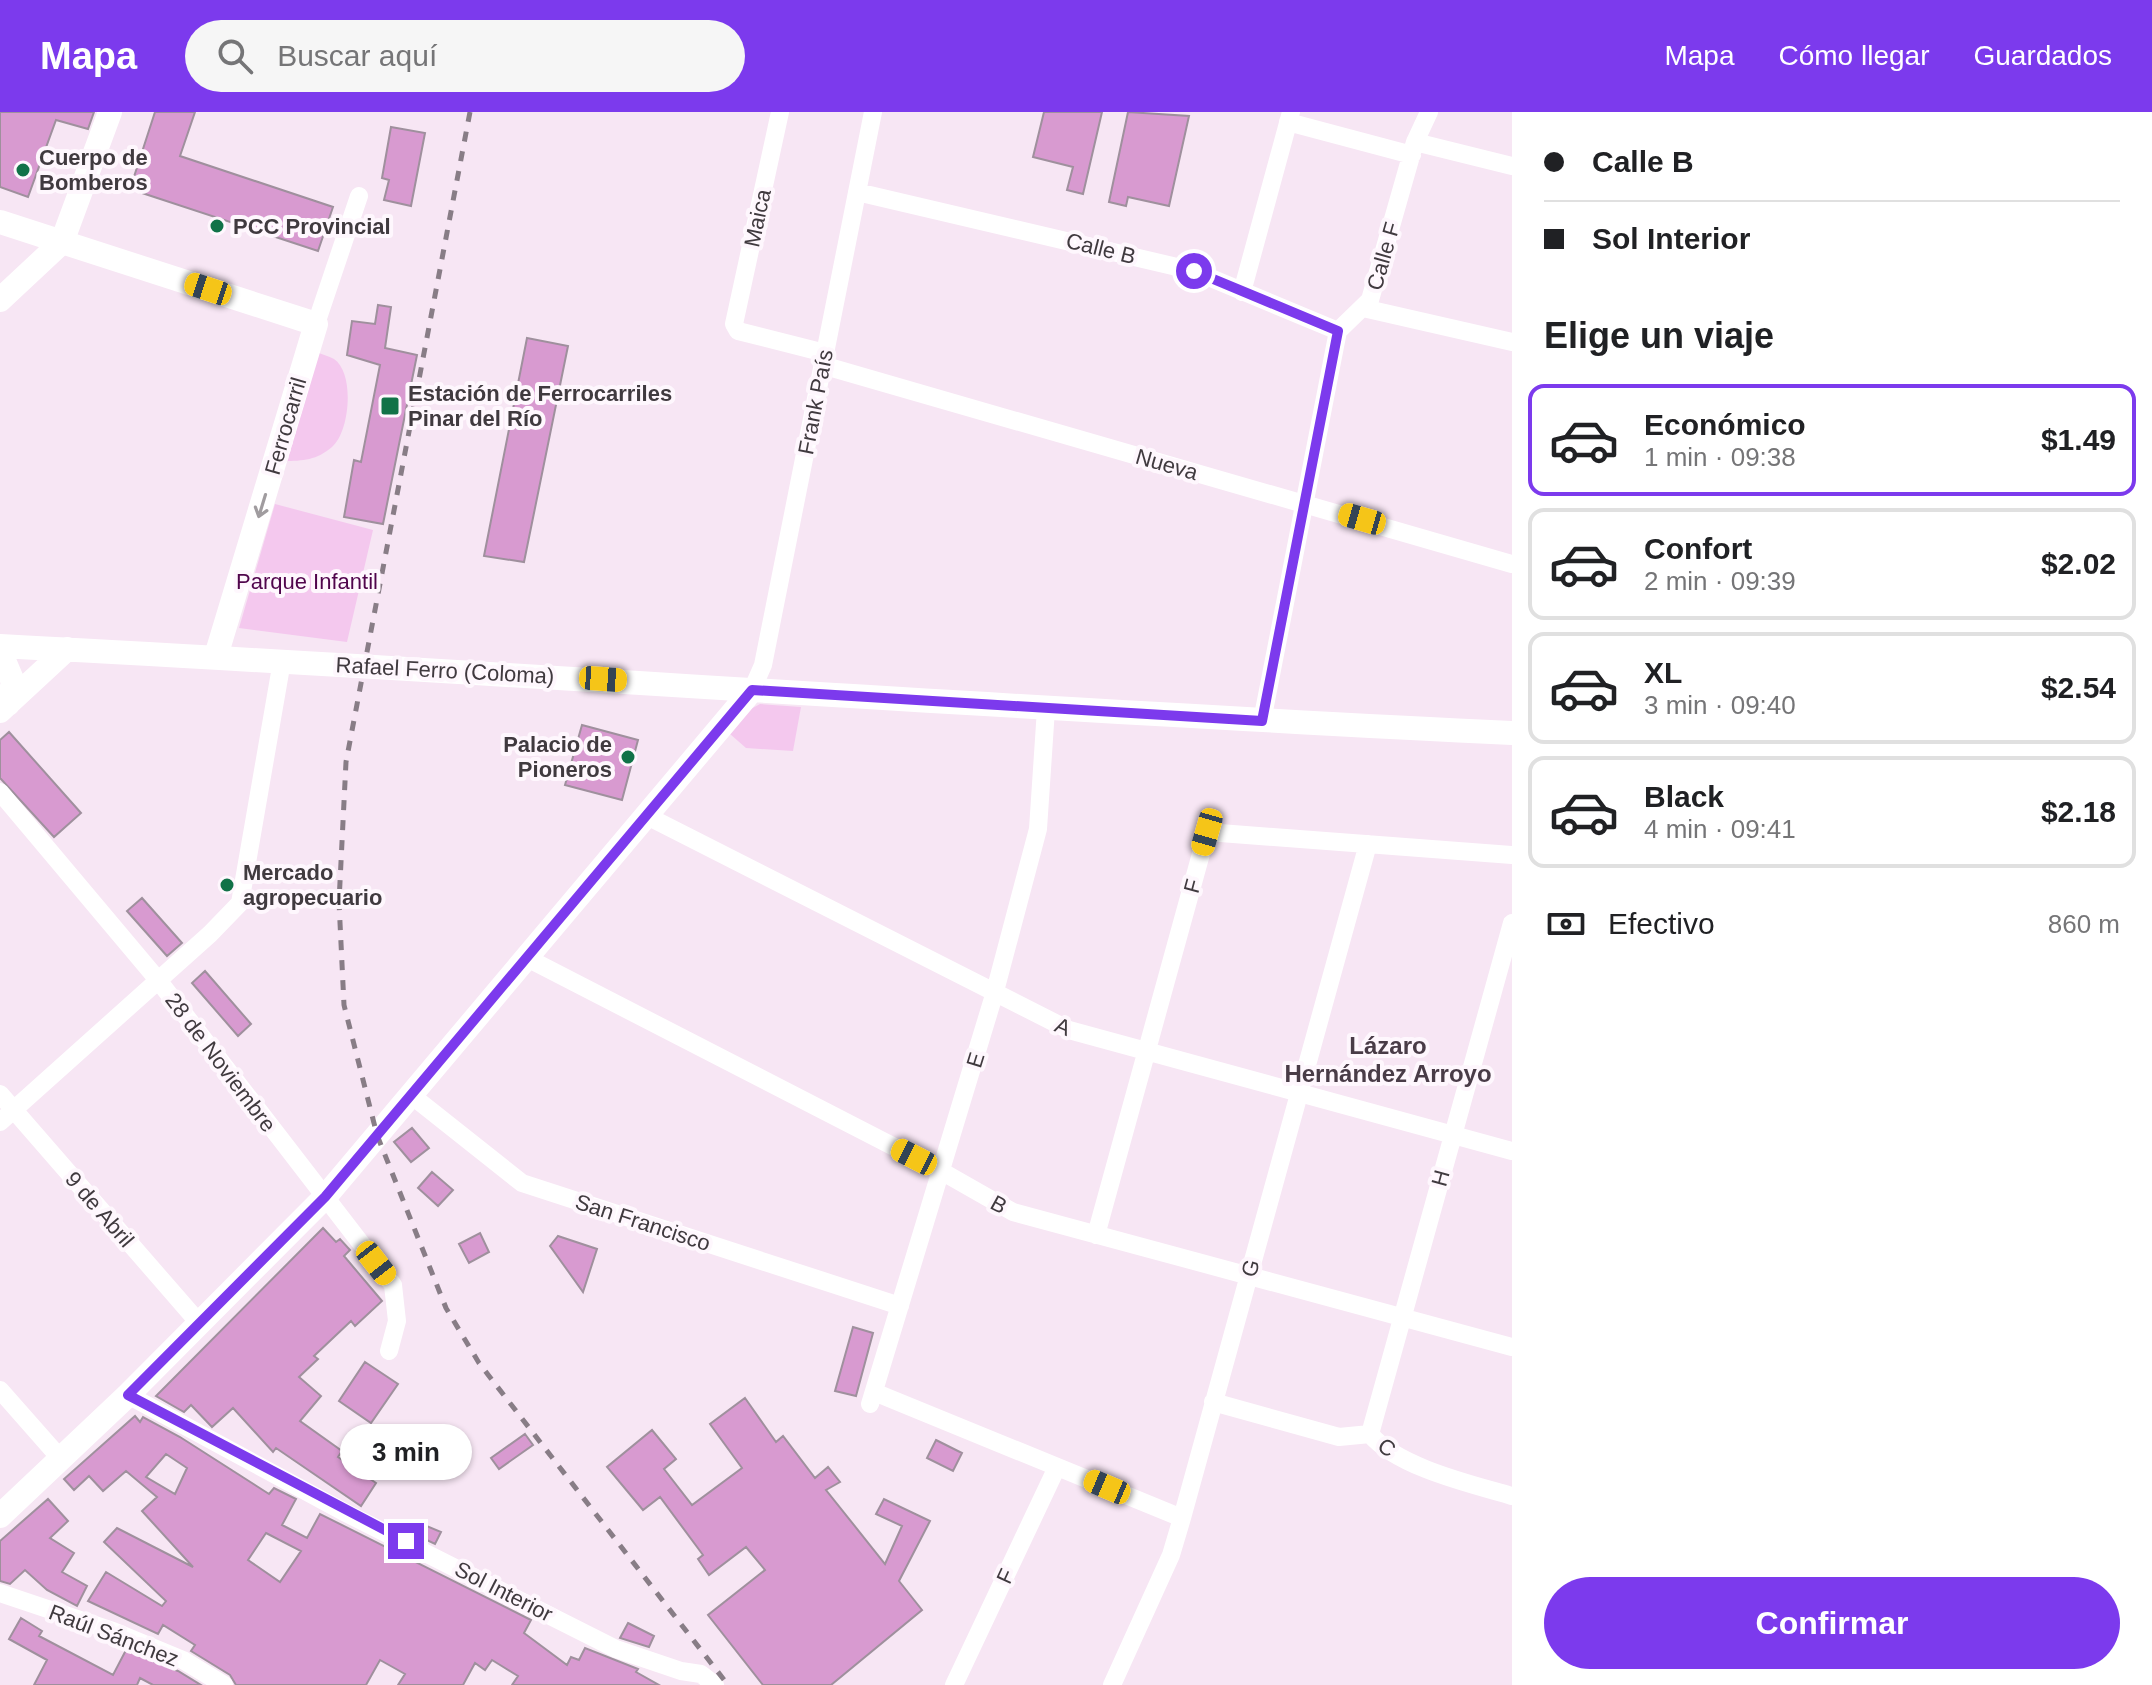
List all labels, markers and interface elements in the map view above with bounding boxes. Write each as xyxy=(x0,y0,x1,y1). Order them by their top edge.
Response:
search box xyxy=(185,20,745,92)
icon: search xyxy=(213,34,257,78)
text: Mapa xyxy=(40,35,137,77)
text: Buscar aquí xyxy=(277,39,437,72)
text: Mapa xyxy=(1664,40,1735,71)
text: Cómo llegar xyxy=(1779,40,1929,71)
text: Guardados xyxy=(1973,40,2112,71)
place label: Cuerpo de Bomberos xyxy=(39,145,148,195)
text: Calle B xyxy=(1592,145,1694,178)
marker: Cuerpo de Bomberos xyxy=(14,161,32,179)
street label: Maica xyxy=(739,186,776,249)
place label: PCC Provincial xyxy=(233,214,391,239)
marker: PCC Provincial xyxy=(208,217,226,235)
street label: Calle F xyxy=(1362,219,1405,293)
text: Sol Interior xyxy=(1592,222,1750,255)
street label: Calle B xyxy=(1063,228,1138,269)
route start xyxy=(1176,253,1212,289)
car xyxy=(181,270,235,308)
text: Elige un viaje xyxy=(1544,315,1774,356)
street label: Frank País xyxy=(793,347,838,457)
street label: Ferrocarril xyxy=(260,375,311,478)
place label: Estación de Ferrocarriles Pinar del Río xyxy=(408,381,672,431)
marker: Estación de Ferrocarriles Pinar del Río xyxy=(379,395,401,417)
icon: car xyxy=(1548,404,1620,476)
text: Económico xyxy=(1644,408,1806,441)
text: $1.49 xyxy=(2041,423,2116,456)
text: 1 min · 09:38 xyxy=(1644,442,1796,472)
street label: Nueva xyxy=(1133,444,1202,485)
one-way arrow xyxy=(253,494,268,519)
car xyxy=(1336,501,1388,537)
icon: car xyxy=(1548,528,1620,600)
text: Confort xyxy=(1644,532,1752,565)
text: $2.02 xyxy=(2041,547,2116,580)
text: 2 min · 09:39 xyxy=(1644,566,1796,596)
park label: Parque Infantil xyxy=(236,569,378,594)
street label: Rafael Ferro (Coloma) xyxy=(335,652,555,689)
icon: car xyxy=(1548,652,1620,724)
text: XL xyxy=(1644,656,1682,689)
car xyxy=(578,665,628,693)
text: $2.54 xyxy=(2041,671,2116,704)
text: 3 min · 09:40 xyxy=(1644,690,1796,720)
place label: Palacio de Pioneros xyxy=(503,732,612,782)
marker: Palacio de Pioneros xyxy=(619,748,637,766)
icon: car xyxy=(1548,776,1620,848)
text: Black xyxy=(1644,780,1724,813)
text: $2.18 xyxy=(2041,795,2116,828)
car xyxy=(1189,806,1225,858)
text: 4 min · 09:41 xyxy=(1644,814,1796,844)
place label: Mercado agropecuario xyxy=(243,860,382,910)
marker: Mercado agropecuario xyxy=(218,876,236,894)
street label: F xyxy=(1179,876,1206,896)
icon: cash xyxy=(1544,902,1588,946)
text: Efectivo xyxy=(1608,907,1715,940)
text: 860 m xyxy=(2048,909,2120,939)
street label: 28 de Noviembre xyxy=(160,988,281,1137)
street label: A xyxy=(1051,1012,1075,1041)
district label: Lázaro Hernández Arroyo xyxy=(1284,1032,1492,1087)
street label: E xyxy=(961,1049,990,1071)
car xyxy=(887,1135,941,1179)
street label: 9 de Abril xyxy=(60,1167,139,1252)
street label: H xyxy=(1426,1167,1455,1189)
street label: San Francisco xyxy=(572,1189,714,1256)
street label: B xyxy=(986,1190,1011,1219)
car xyxy=(352,1237,400,1289)
street label: G xyxy=(1236,1256,1265,1280)
callout: 3 min xyxy=(340,1425,472,1481)
street label: C xyxy=(1373,1433,1400,1462)
text: 3 min xyxy=(372,1437,440,1467)
car xyxy=(1080,1467,1134,1507)
route end xyxy=(388,1523,424,1559)
street label: Sol Interior xyxy=(451,1556,557,1627)
street label: F xyxy=(991,1565,1020,1588)
button: Confirmar xyxy=(1544,1577,2120,1669)
street label: Raúl Sánchez xyxy=(45,1599,182,1672)

